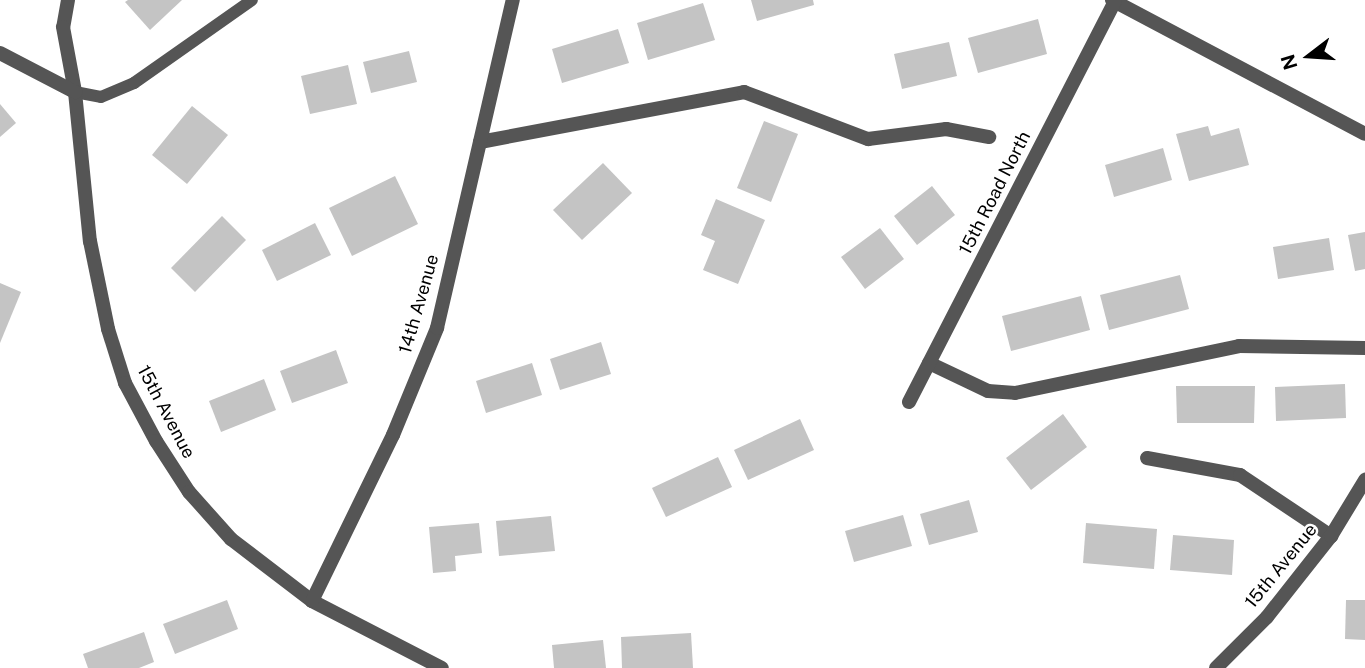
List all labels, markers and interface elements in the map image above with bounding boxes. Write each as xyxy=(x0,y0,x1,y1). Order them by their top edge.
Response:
north arrow xyxy=(1274,21,1344,91)
text: N xyxy=(1276,52,1302,72)
street label: 15th Road North xyxy=(955,128,1035,258)
street label: 14th Avenue xyxy=(395,252,443,356)
street label: 15th Avenue xyxy=(132,362,200,462)
street label: 15th Avenue xyxy=(1240,519,1322,613)

